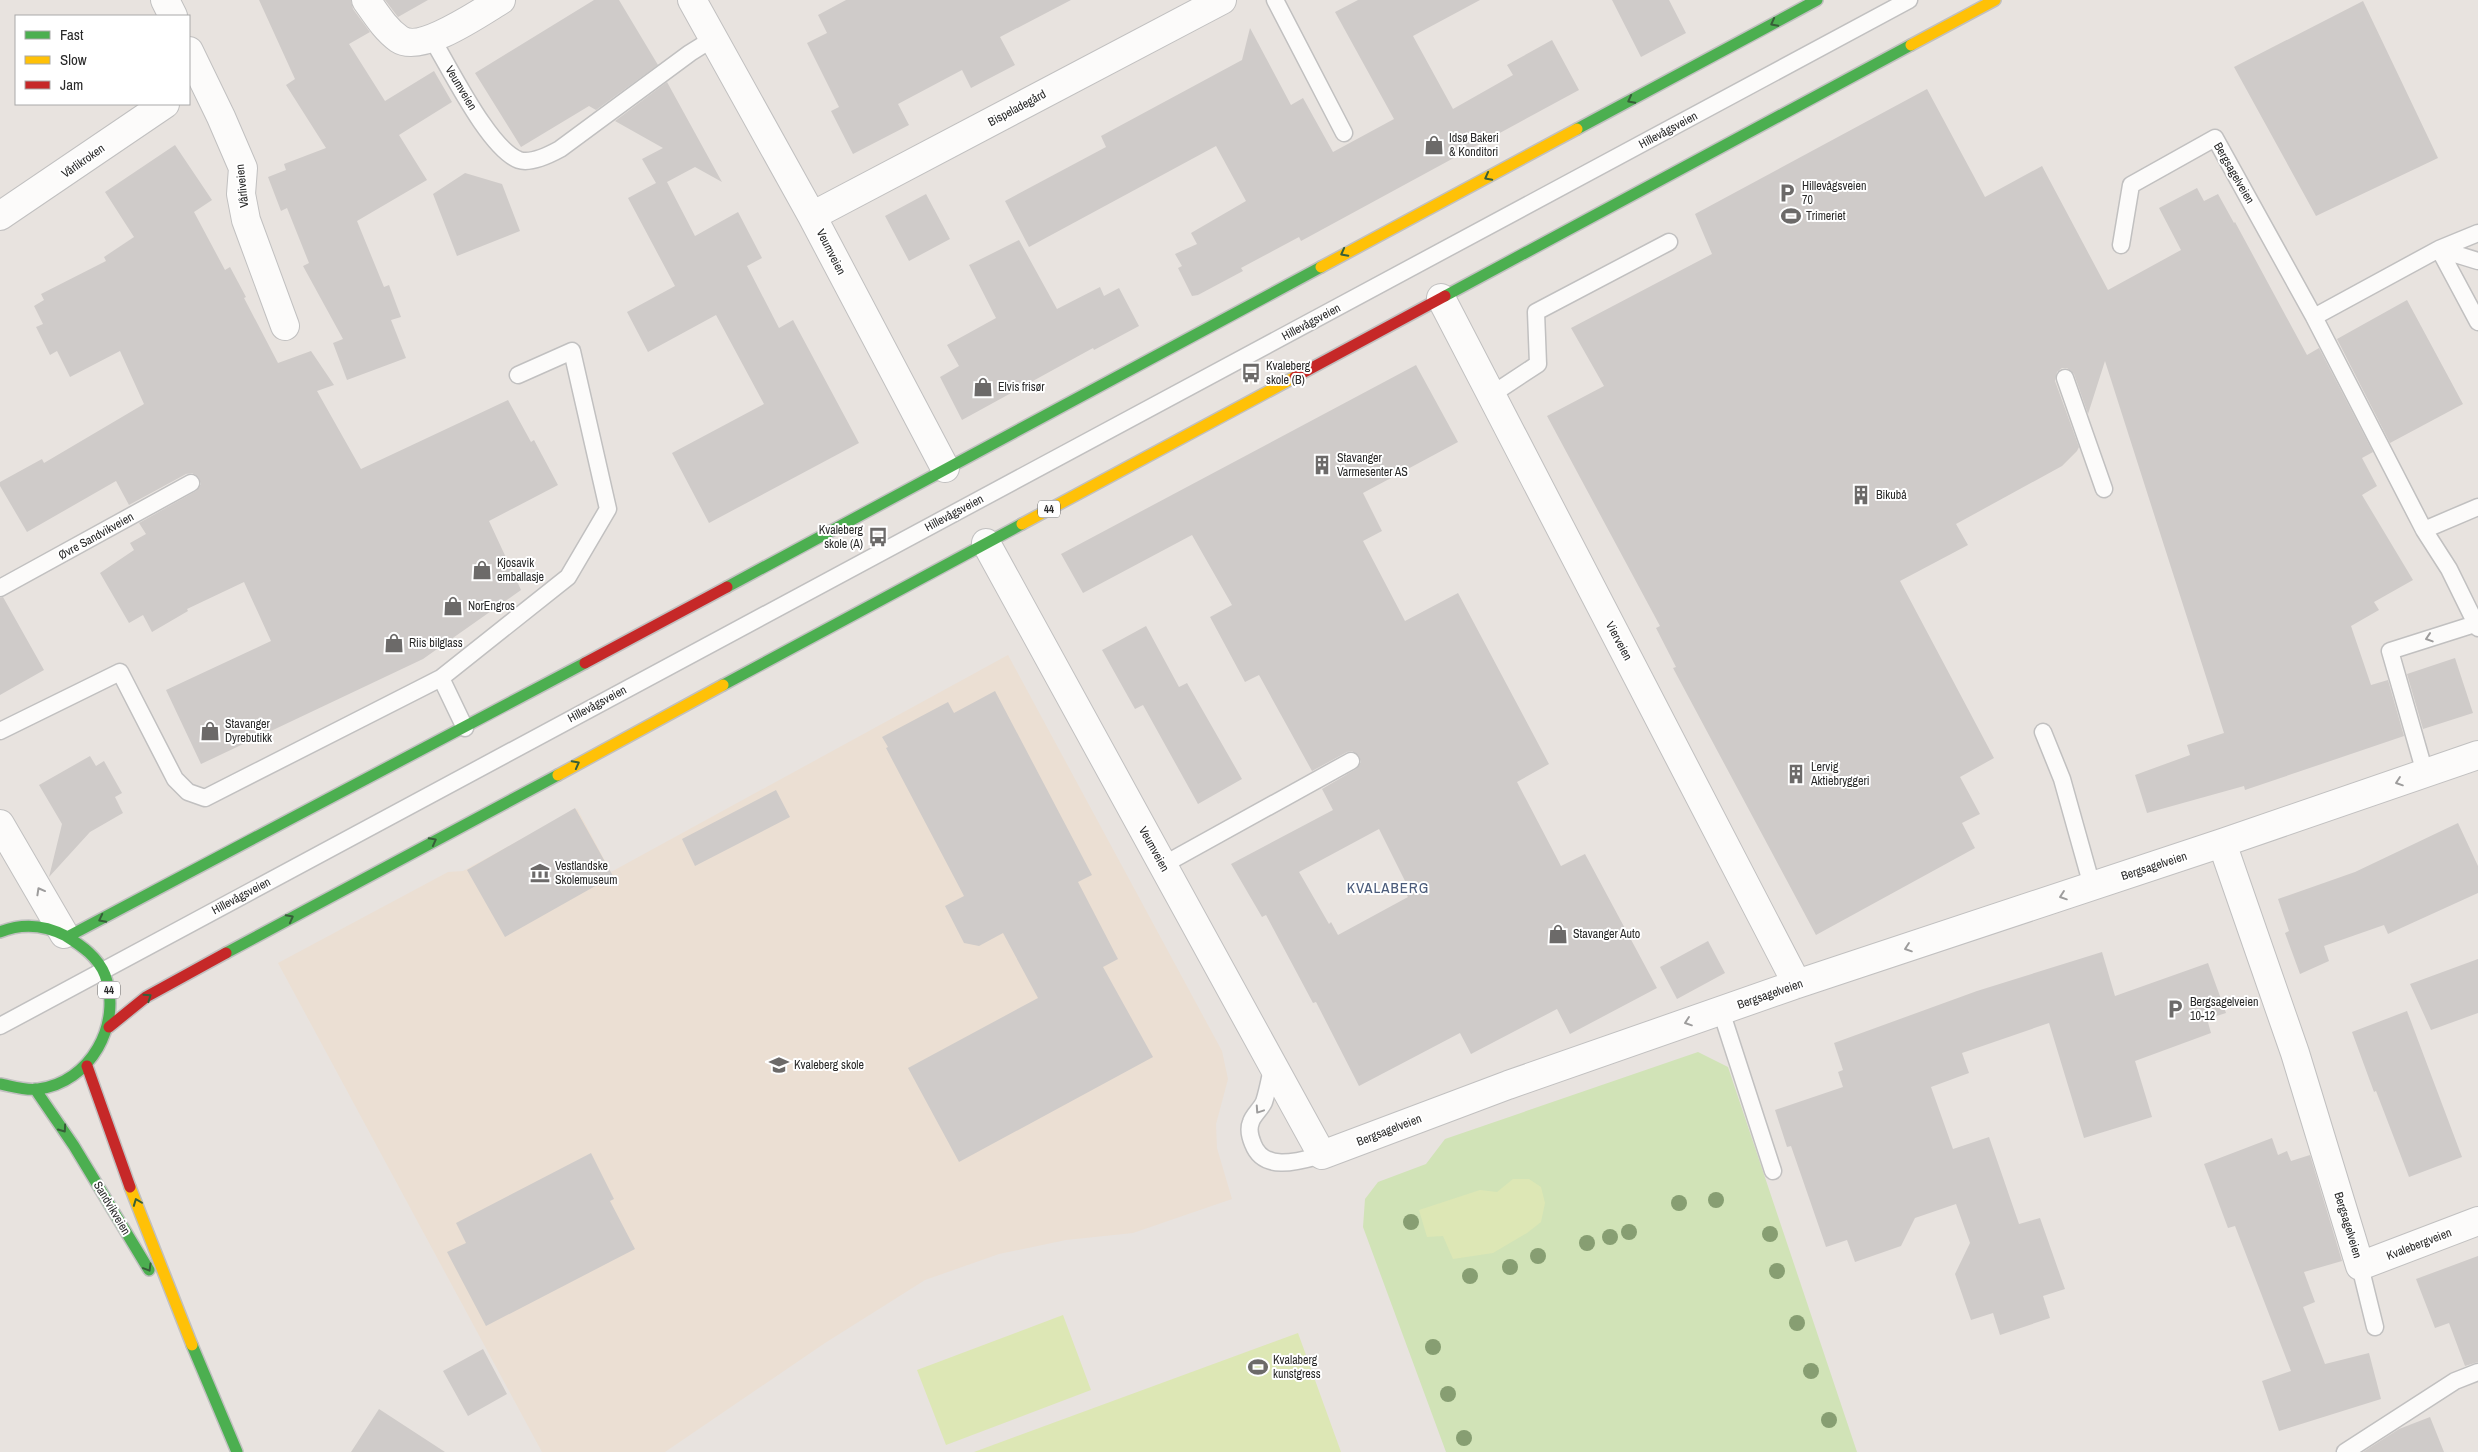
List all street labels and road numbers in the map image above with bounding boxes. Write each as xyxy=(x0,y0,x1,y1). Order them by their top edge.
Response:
street label: Veumveien xyxy=(441,63,481,113)
street label: Bispeladegård xyxy=(985,86,1049,130)
street label: Hillevågsveien xyxy=(1636,108,1700,152)
street label: Bergsagelveien xyxy=(2210,139,2258,207)
street label: Vårlikroken xyxy=(58,140,108,182)
street label: Vårliveien xyxy=(232,163,252,209)
street label: Veumveien xyxy=(813,226,849,278)
street label: Hillevågsveien xyxy=(1279,300,1343,344)
street label: Hillevågsveien xyxy=(922,491,986,535)
road number: 44 xyxy=(1038,500,1060,518)
street label: Øvre Sandvikveien xyxy=(56,509,136,563)
street label: Vierveien xyxy=(1602,619,1636,663)
street label: Hillevågsveien xyxy=(565,682,629,726)
street label: Veumveien xyxy=(1135,824,1173,874)
street label: Bergsagelveien xyxy=(2119,848,2189,884)
street label: Hillevågsveien xyxy=(209,874,273,918)
street label: Bergsagelveien xyxy=(1735,975,1805,1013)
road number: 44 xyxy=(98,982,120,998)
street label: Bergsagelveien xyxy=(1354,1110,1424,1150)
street label: Sandvikveien xyxy=(90,1178,134,1238)
street label: Bergsagelveien xyxy=(2330,1190,2366,1260)
street label: Kvalebergveien xyxy=(2384,1224,2454,1264)

